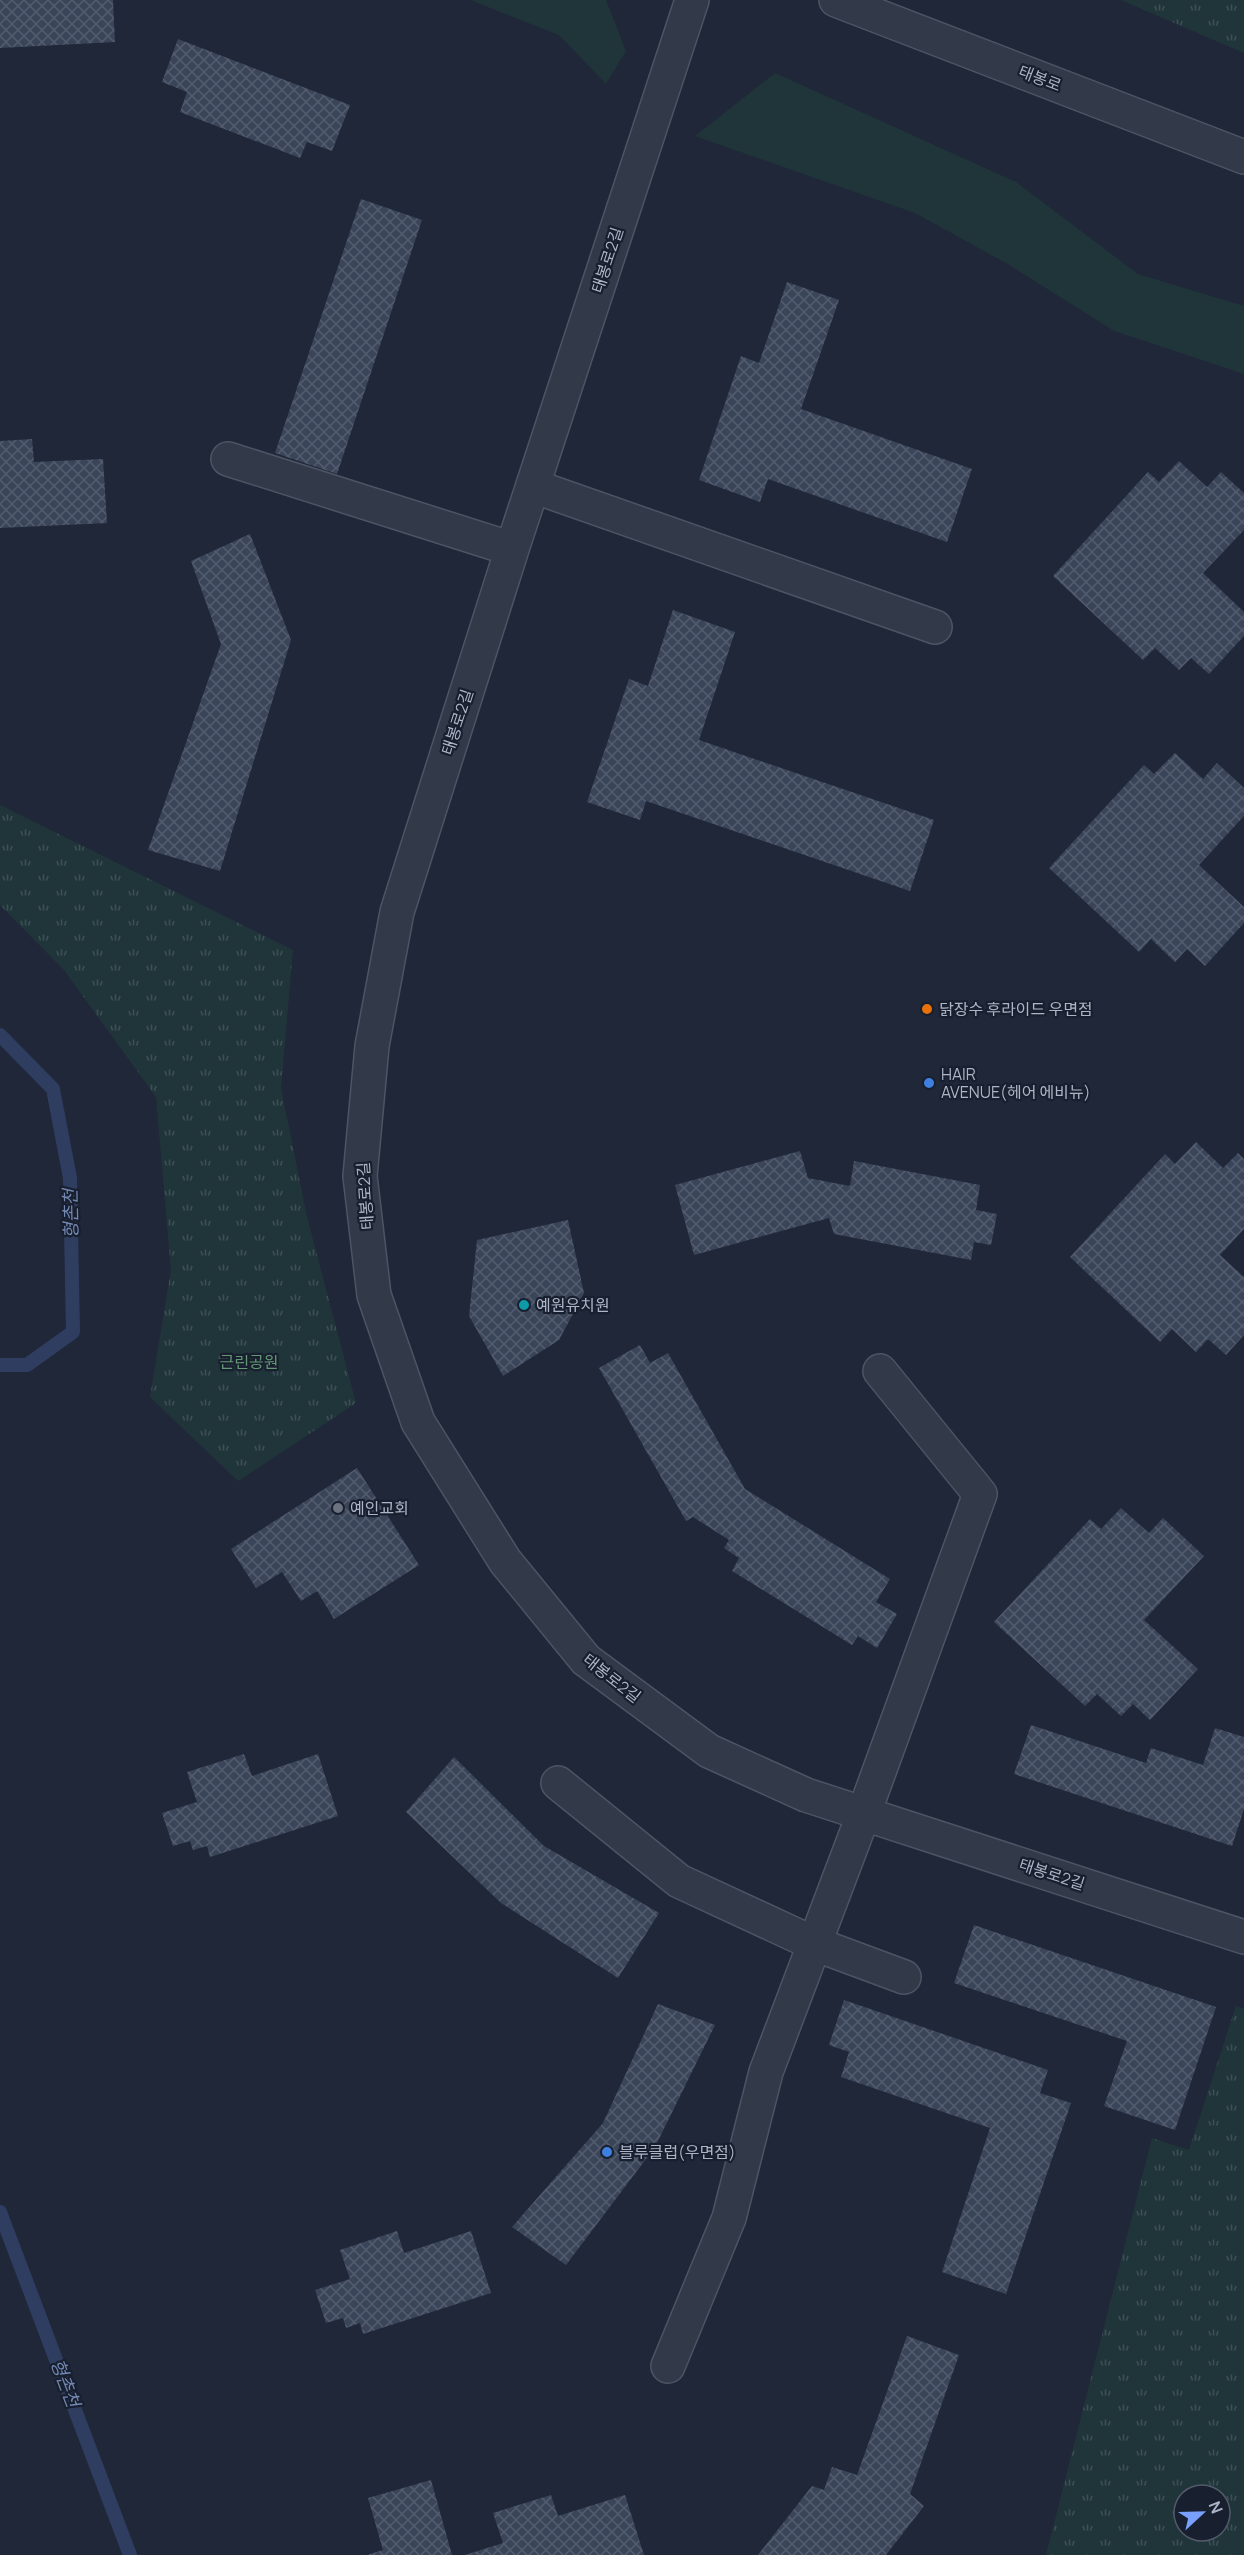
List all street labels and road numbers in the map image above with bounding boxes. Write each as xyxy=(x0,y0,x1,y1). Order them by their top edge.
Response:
street label: 태봉로 xyxy=(1015,60,1065,96)
street label: 태봉로2길 xyxy=(586,224,628,296)
street label: 태봉로2길 xyxy=(436,686,478,758)
street label: 태봉로2길 xyxy=(352,1161,378,1231)
street label: 태봉로2길 xyxy=(578,1648,646,1708)
street label: 태봉로2길 xyxy=(1016,1853,1088,1895)

